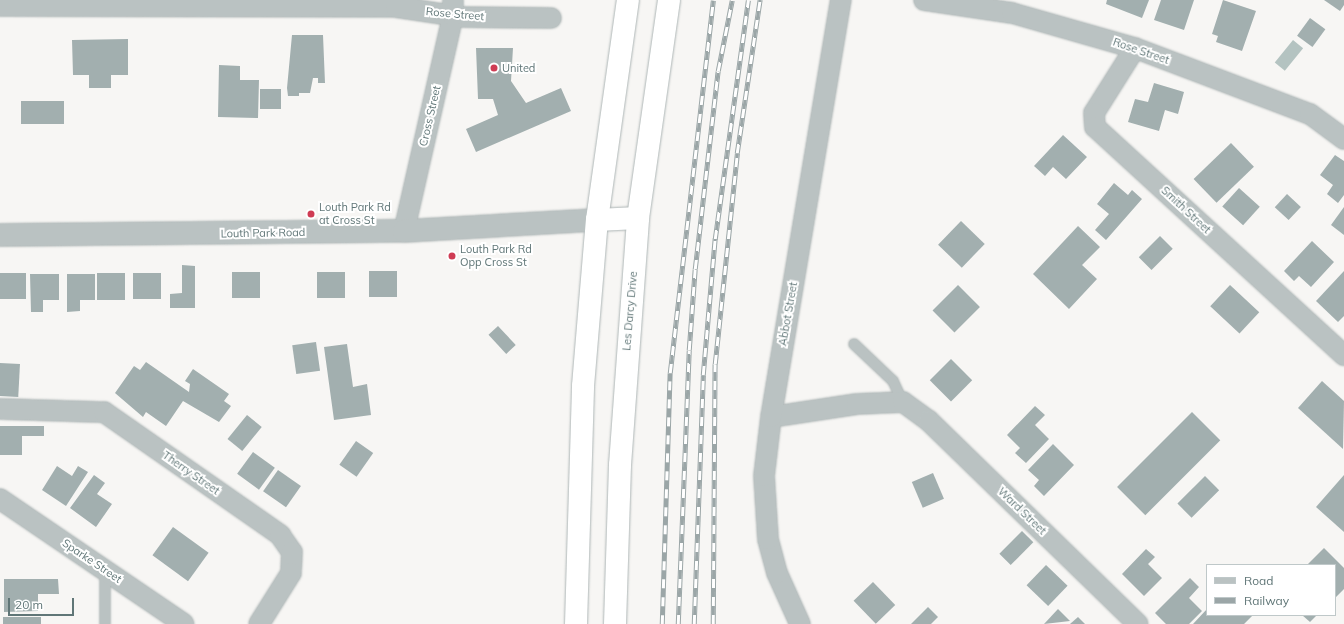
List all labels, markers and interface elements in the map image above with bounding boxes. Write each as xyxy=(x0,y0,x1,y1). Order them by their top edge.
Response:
street label: Rose Street xyxy=(425,5,485,23)
street label: Rose Street xyxy=(1111,35,1171,67)
place label: United xyxy=(502,61,535,75)
marker: United xyxy=(489,63,499,73)
street label: Cross Street xyxy=(417,84,443,148)
street label: Smith Street xyxy=(1159,184,1213,236)
place label: Louth Park Rd at Cross St xyxy=(319,201,391,227)
marker: Louth Park Rd at Cross St xyxy=(306,209,316,219)
street label: Louth Park Road xyxy=(221,226,305,240)
place label: Louth Park Rd Opp Cross St xyxy=(460,243,532,269)
marker: Louth Park Rd Opp Cross St xyxy=(447,251,457,261)
street label: Les Darcy Drive xyxy=(620,271,640,351)
street label: Abbot Street xyxy=(776,281,800,347)
street label: Therry Street xyxy=(160,449,222,497)
street label: Ward Street xyxy=(995,485,1049,537)
street label: Sparke Street xyxy=(60,536,124,586)
legend xyxy=(1206,564,1336,616)
text: Road xyxy=(1244,573,1273,588)
scale bar xyxy=(10,590,76,616)
text: Railway xyxy=(1244,593,1289,608)
text: 20 m xyxy=(15,597,43,612)

